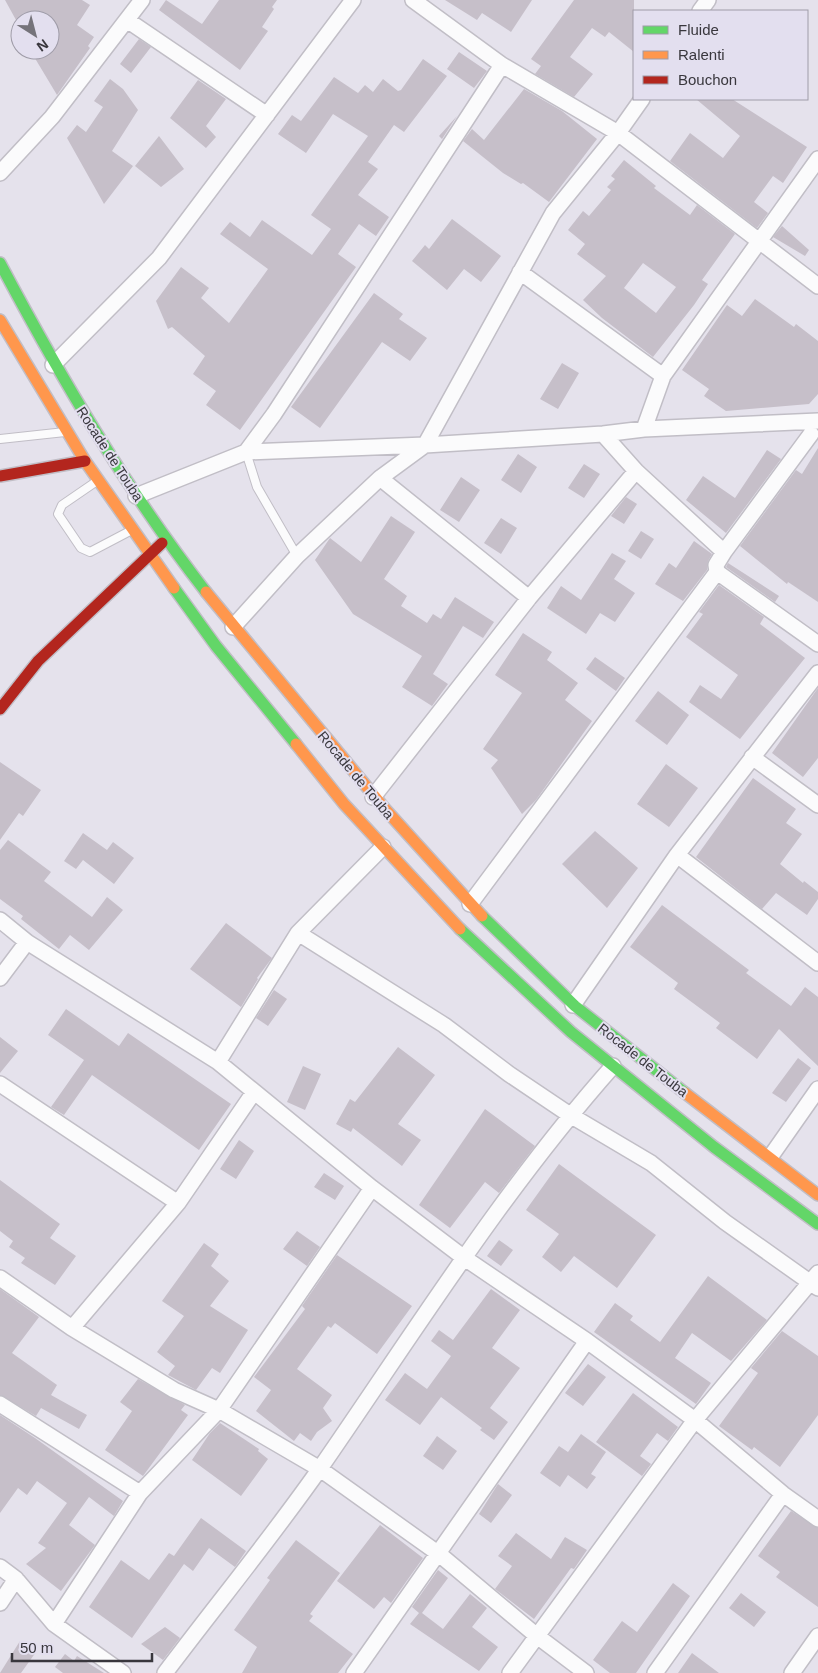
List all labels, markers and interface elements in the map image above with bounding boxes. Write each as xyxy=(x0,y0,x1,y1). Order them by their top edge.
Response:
north arrow xyxy=(10,10,60,60)
legend xyxy=(633,10,808,100)
text: Fluide xyxy=(678,21,719,38)
text: N xyxy=(34,36,51,55)
text: Ralenti xyxy=(678,46,725,63)
text: Bouchon xyxy=(678,71,737,88)
street label: Rocade de Touba xyxy=(73,404,147,504)
street label: Rocade de Touba xyxy=(315,728,397,822)
street label: Rocade de Touba xyxy=(595,1020,691,1100)
scale bar xyxy=(12,1630,152,1662)
text: 50 m xyxy=(20,1639,53,1656)

